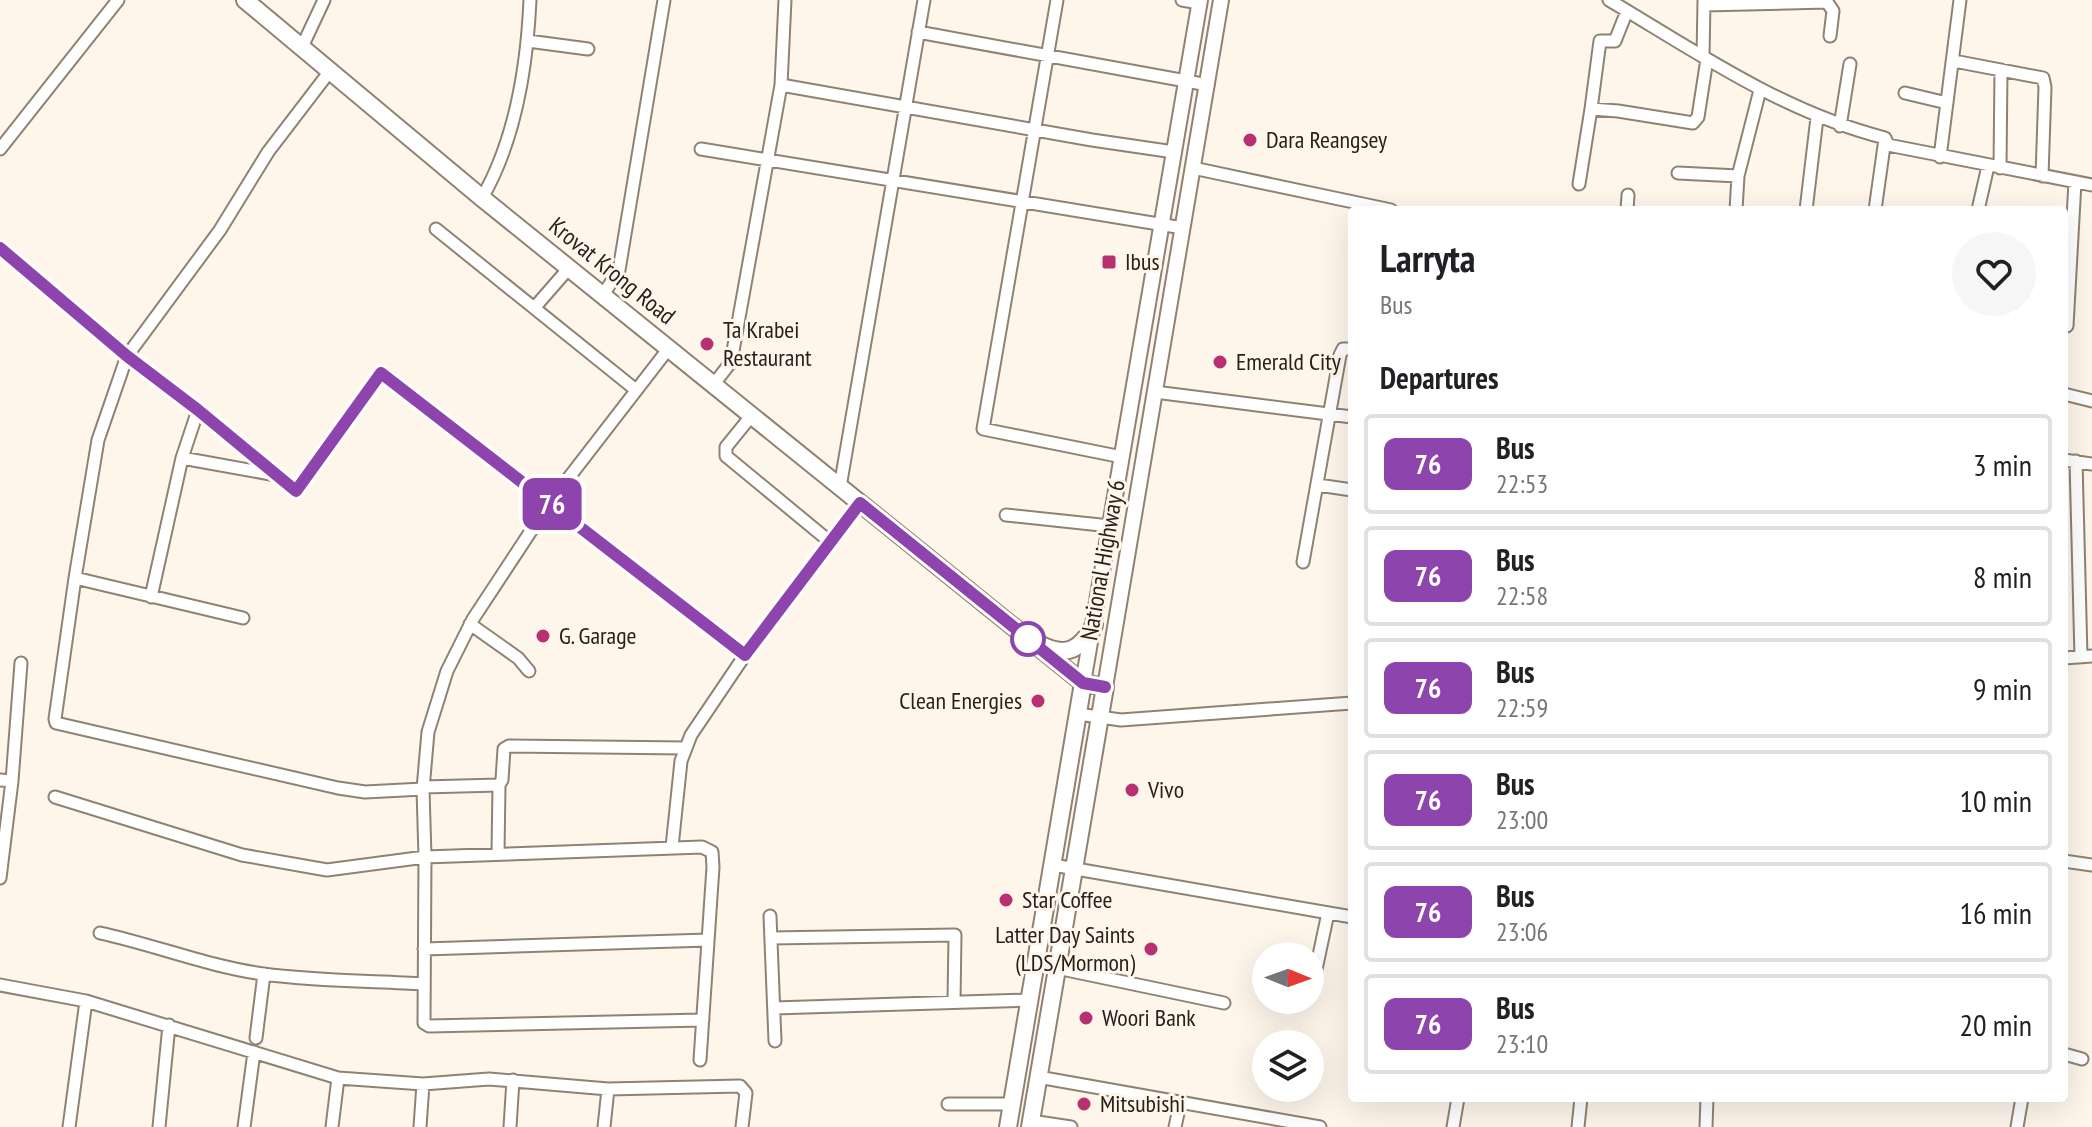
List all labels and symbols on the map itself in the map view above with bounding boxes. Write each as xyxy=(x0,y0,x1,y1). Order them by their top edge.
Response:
place label: Dara Reangsey xyxy=(1266,124,1387,155)
marker: Dara Reangsey xyxy=(1241,131,1259,149)
street label: Krovat Krong Road xyxy=(543,210,682,331)
place label: Ibus xyxy=(1125,246,1160,277)
marker: Ibus xyxy=(1100,253,1118,271)
place label: Ta Krabei Restaurant xyxy=(723,314,812,373)
marker: Ta Krabei Restaurant xyxy=(698,335,716,353)
place label: Emerald City xyxy=(1236,346,1341,377)
marker: Emerald City xyxy=(1211,353,1229,371)
street label: National Highway 6 xyxy=(1073,477,1132,643)
line badge: 76 xyxy=(516,478,588,530)
place label: G. Garage xyxy=(559,620,636,651)
unlabelled marker xyxy=(1011,622,1045,656)
marker: G. Garage xyxy=(534,627,552,645)
place label: Clean Energies xyxy=(899,685,1022,716)
marker: Clean Energies xyxy=(1029,692,1047,710)
place label: Vivo xyxy=(1147,774,1184,805)
marker: Vivo xyxy=(1123,781,1141,799)
place label: Star Coffee xyxy=(1022,884,1112,915)
marker: Star Coffee xyxy=(997,891,1015,909)
place label: Latter Day Saints (LDS/Mormon) xyxy=(995,919,1135,978)
marker: Latter Day Saints (LDS/Mormon) xyxy=(1142,940,1160,958)
north arrow xyxy=(1252,942,1324,1014)
place label: Woori Bank xyxy=(1102,1002,1196,1033)
marker: Woori Bank xyxy=(1077,1009,1095,1027)
place label: Mitsubishi xyxy=(1100,1088,1185,1119)
marker: Mitsubishi xyxy=(1075,1095,1093,1113)

